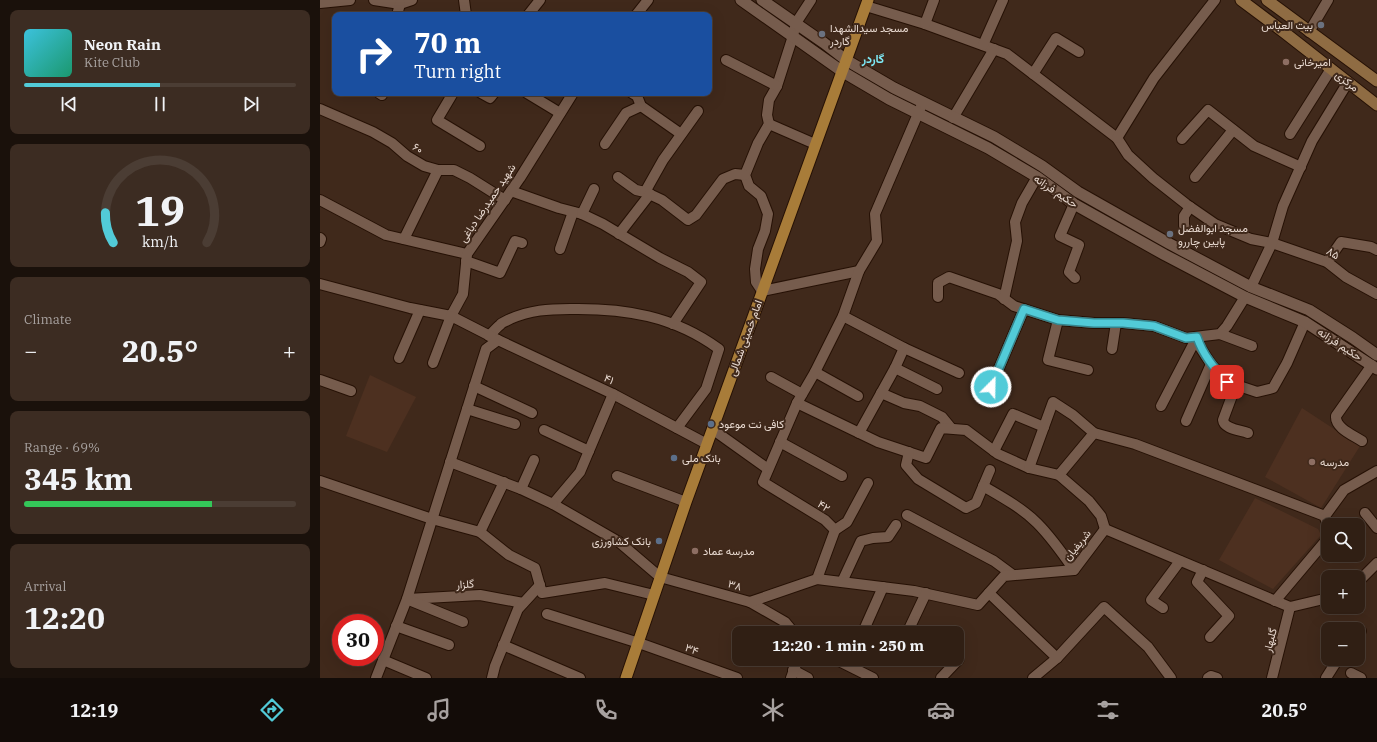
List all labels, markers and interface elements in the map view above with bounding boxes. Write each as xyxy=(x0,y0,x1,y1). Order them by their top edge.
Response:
place label: بیت العباس xyxy=(1261,18,1313,32)
marker: بیت العباس xyxy=(1316,20,1326,30)
place label: مسجد سیدالشهدا گاردر xyxy=(829,21,909,48)
text: 70 m xyxy=(414,24,481,61)
icon: right xyxy=(348,28,400,80)
marker: مسجد سیدالشهدا گاردر xyxy=(817,29,827,39)
text: Neon Rain xyxy=(84,35,161,54)
district label: گاردر xyxy=(861,51,885,67)
text: Kite Club xyxy=(84,54,140,71)
place label: امیرخانی xyxy=(1294,55,1331,69)
marker: امیرخانی xyxy=(1281,57,1291,67)
text: Turn right xyxy=(414,60,501,83)
street label: مرکزی xyxy=(1332,67,1362,95)
icon: previous xyxy=(58,93,80,115)
icon: pause xyxy=(149,93,171,115)
icon: next xyxy=(240,93,262,115)
street label: ۶۰ xyxy=(410,139,426,157)
street label: شهید حمیدرضا دباغی xyxy=(456,161,519,245)
street label: حکیم فرزانه xyxy=(1031,171,1081,212)
text: 19 xyxy=(135,183,185,237)
place label: مسجد ابوالفضل پایین چاررو xyxy=(1178,221,1248,249)
marker: مسجد ابوالفضل پایین چاررو xyxy=(1165,229,1175,239)
text: km/h xyxy=(142,232,178,251)
street label: ۸۵ xyxy=(1324,244,1342,262)
street label: امام خمینی شمالی xyxy=(725,298,766,378)
text: Climate xyxy=(24,311,71,328)
street label: حکیم فرزانه xyxy=(1315,325,1365,364)
text: 20.5° xyxy=(122,331,198,370)
text: − xyxy=(24,336,37,365)
text: + xyxy=(283,336,296,365)
pin xyxy=(1210,365,1244,399)
position arrow xyxy=(970,366,1012,408)
street label: ۴۱ xyxy=(602,371,616,387)
icon: arrive xyxy=(1216,371,1238,393)
place label: کافی نت موعود xyxy=(719,417,784,431)
marker: کافی نت موعود xyxy=(706,419,716,429)
text: Range · 69% xyxy=(24,439,100,456)
place label: بانک ملی xyxy=(682,451,721,465)
marker: بانک ملی xyxy=(669,453,679,463)
place label: مدرسه xyxy=(1320,455,1349,469)
marker: مدرسه xyxy=(1307,457,1317,467)
text: 345 km xyxy=(24,459,133,498)
street label: ۴۲ xyxy=(815,497,833,515)
map controls xyxy=(1321,518,1365,666)
button: search xyxy=(1321,518,1365,562)
street label: شریفیان xyxy=(1060,526,1094,563)
place label: بانک کشاورزی xyxy=(592,534,651,548)
marker: بانک کشاورزی xyxy=(654,536,664,546)
place label: مدرسه عماد xyxy=(703,544,755,558)
marker: مدرسه عماد xyxy=(690,546,700,556)
button: + xyxy=(1321,570,1365,614)
street label: گلزار xyxy=(454,576,475,592)
street label: ۳۸ xyxy=(727,576,744,594)
text: Arrival xyxy=(24,578,66,595)
text: 12:20 xyxy=(24,598,105,637)
speed limit sign: 30 xyxy=(332,614,384,666)
button: − xyxy=(1321,622,1365,666)
street label: گلبهار xyxy=(1260,626,1280,655)
text: 12:20 · 1 min · 250 m xyxy=(772,636,924,655)
street label: ۳۴ xyxy=(683,640,701,658)
icon: directions xyxy=(258,696,286,724)
icon: music xyxy=(425,696,453,724)
icon: phone xyxy=(592,696,620,724)
icon: climate xyxy=(759,696,787,724)
icon: car xyxy=(927,696,955,724)
icon: filters xyxy=(1094,696,1122,724)
text: 12:19 xyxy=(70,699,118,722)
text: 20.5° xyxy=(1261,699,1307,722)

